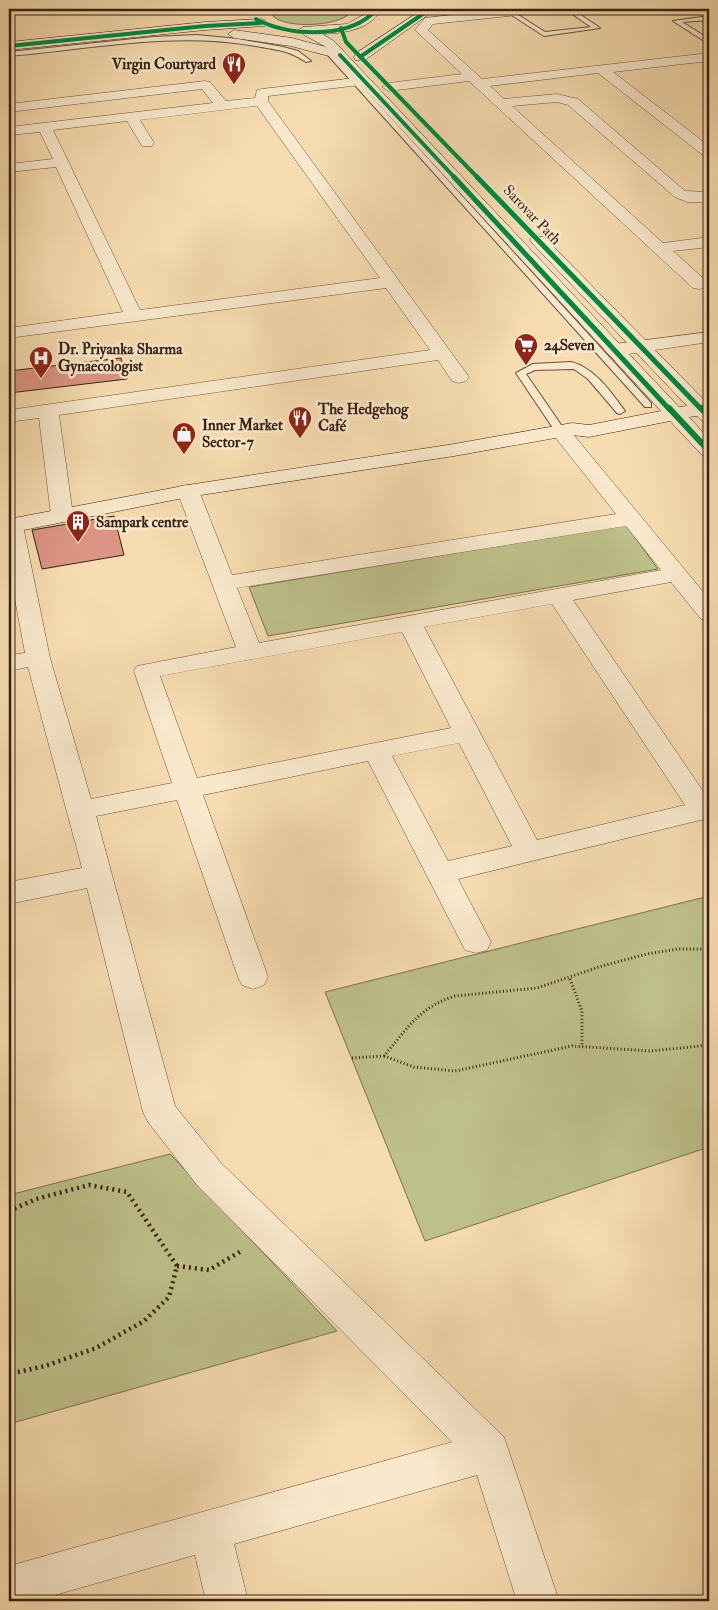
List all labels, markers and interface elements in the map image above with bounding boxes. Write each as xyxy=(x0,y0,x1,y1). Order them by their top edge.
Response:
restaurant icon: Virgin Courtyard xyxy=(221,51,247,85)
place label: Virgin Courtyard xyxy=(111,55,217,75)
street label: Sarovar Path xyxy=(499,181,565,249)
supermarket icon: 24Seven xyxy=(513,332,539,366)
place label: 24Seven xyxy=(544,336,595,355)
place label: Dr. Priyanka Sharma Gynaecologist xyxy=(58,340,183,377)
hospital icon: Dr. Priyanka Sharma Gynaecologist xyxy=(28,345,54,379)
place label: The Hedgehog Café xyxy=(317,400,409,436)
restaurant icon: The Hedgehog Café xyxy=(287,405,313,439)
place label: Inner Market Sector-7 xyxy=(202,416,283,452)
shop icon: Inner Market Sector-7 xyxy=(171,421,197,455)
building icon: Sampark centre xyxy=(65,509,91,543)
place label: Sampark centre xyxy=(96,513,189,533)

